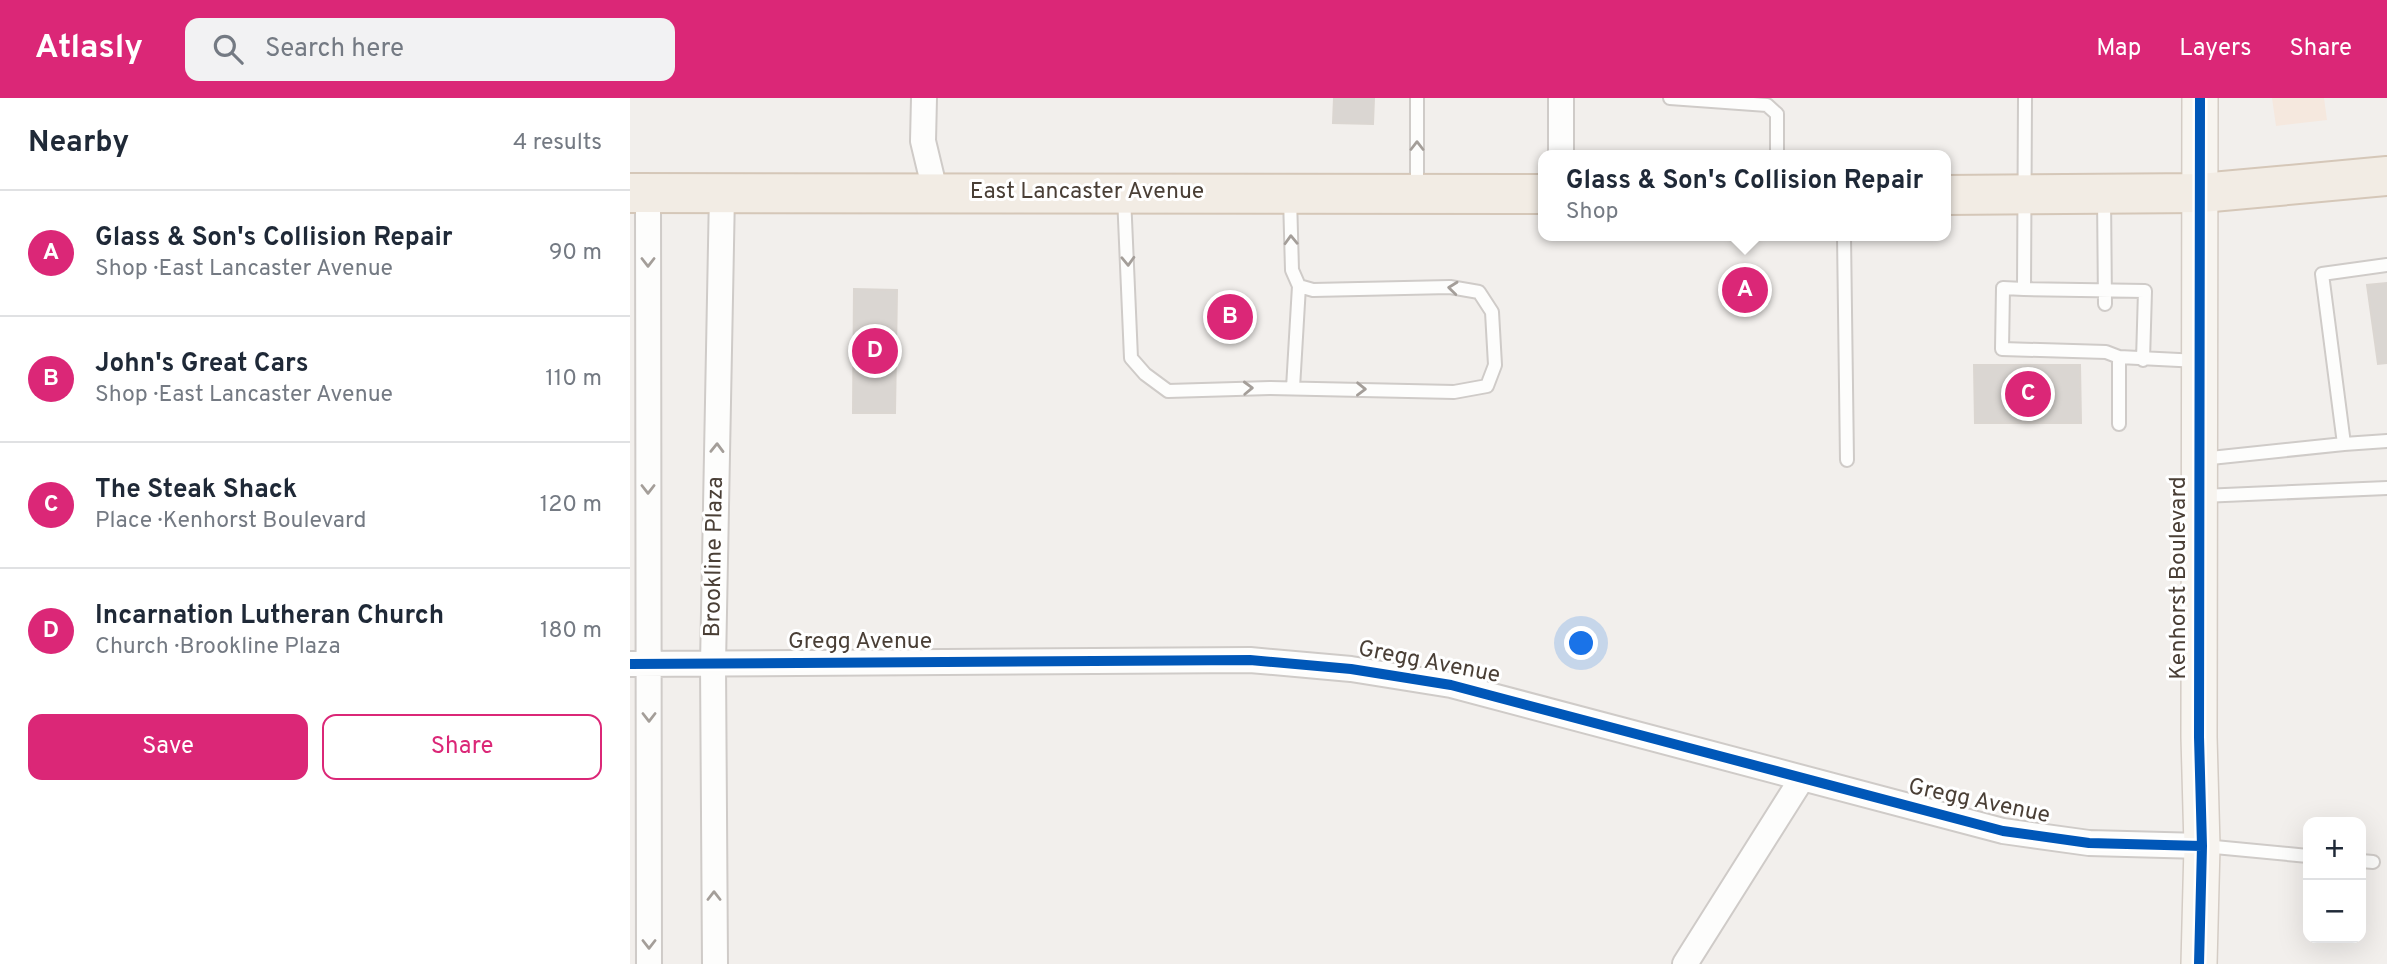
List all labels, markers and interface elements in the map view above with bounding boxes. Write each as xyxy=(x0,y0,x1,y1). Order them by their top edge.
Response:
search box xyxy=(185,18,675,81)
text: Atlasly xyxy=(35,28,143,70)
icon: search xyxy=(209,30,247,68)
text: Search here xyxy=(265,33,404,66)
text: Map xyxy=(2096,34,2141,64)
text: Layers xyxy=(2179,34,2251,64)
text: Share xyxy=(2289,34,2352,64)
text: Nearby xyxy=(28,125,129,162)
text: 4 results xyxy=(513,129,602,158)
one-way arrow xyxy=(1409,140,1425,151)
popup xyxy=(1538,150,1951,241)
text: Glass & Son's Collision Repair xyxy=(1566,165,1923,198)
street label: East Lancaster Avenue xyxy=(970,178,1204,207)
text: Shop xyxy=(1566,198,1618,227)
text: Glass & Son's Collision Repair xyxy=(95,222,453,255)
one-way arrow xyxy=(1284,234,1299,245)
text: A xyxy=(43,239,59,268)
text: 90 m xyxy=(549,239,602,268)
text: Shop · East Lancaster Avenue xyxy=(95,255,393,284)
one-way arrow xyxy=(1120,255,1135,266)
one-way arrow xyxy=(640,257,656,267)
pin: A xyxy=(1722,264,1768,316)
one-way arrow xyxy=(1447,281,1458,296)
pin: B xyxy=(1207,291,1253,343)
pin: D xyxy=(852,325,898,377)
text: John's Great Cars xyxy=(95,348,309,381)
text: B xyxy=(43,365,59,394)
text: 110 m xyxy=(545,365,602,394)
pin: C xyxy=(2005,368,2051,420)
text: Shop · East Lancaster Avenue xyxy=(95,381,393,410)
one-way arrow xyxy=(1243,381,1254,396)
one-way arrow xyxy=(1356,382,1367,397)
one-way arrow xyxy=(709,442,725,453)
text: The Steak Shack xyxy=(95,474,297,507)
street label: Brookline Plaza xyxy=(699,476,731,638)
street label: Kenhorst Boulevard xyxy=(2165,476,2194,680)
one-way arrow xyxy=(640,484,656,495)
text: C xyxy=(44,491,58,520)
text: 120 m xyxy=(540,491,602,520)
text: Place · Kenhorst Boulevard xyxy=(95,507,366,536)
text: Incarnation Lutheran Church xyxy=(95,600,444,633)
text: D xyxy=(43,617,59,646)
text: 180 m xyxy=(540,617,602,646)
your location xyxy=(1564,626,1598,660)
street label: Gregg Avenue xyxy=(788,628,932,657)
text: Church · Brookline Plaza xyxy=(95,633,341,662)
street label: Gregg Avenue xyxy=(1355,635,1503,691)
one-way arrow xyxy=(641,712,657,722)
button: Save xyxy=(28,714,308,780)
button: Share xyxy=(322,714,602,780)
street label: Gregg Avenue xyxy=(1905,773,2053,831)
map controls xyxy=(2303,817,2366,943)
button: + xyxy=(2303,817,2366,880)
button: − xyxy=(2303,880,2366,943)
one-way arrow xyxy=(706,890,722,901)
one-way arrow xyxy=(641,939,657,950)

